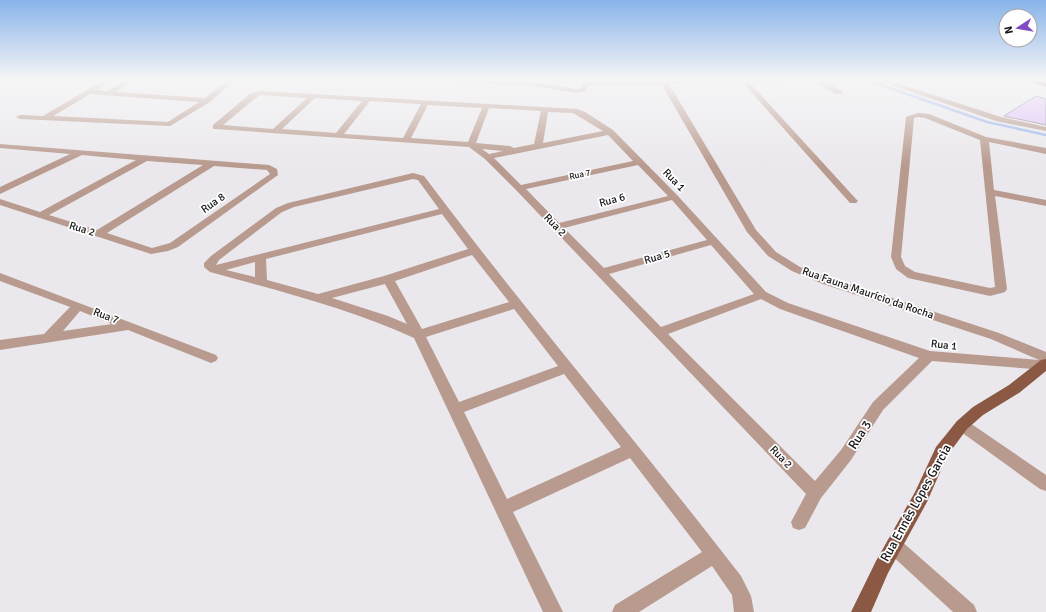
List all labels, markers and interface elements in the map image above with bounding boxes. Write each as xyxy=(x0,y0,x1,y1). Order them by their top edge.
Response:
north arrow xyxy=(998,8,1038,48)
text: N xyxy=(1002,25,1016,35)
street label: Rua 1 xyxy=(660,166,688,194)
street label: Rua 7 xyxy=(568,167,592,183)
street label: Rua 8 xyxy=(198,190,228,216)
street label: Rua 6 xyxy=(598,190,626,210)
street label: Rua 2 xyxy=(541,211,569,239)
street label: Rua 2 xyxy=(68,219,97,239)
street label: Rua 5 xyxy=(643,247,671,267)
street label: Rua Fauna Maurício da Rocha xyxy=(801,264,936,322)
street label: Rua 7 xyxy=(91,305,121,327)
street label: Rua 1 xyxy=(930,337,958,353)
street label: Rua 3 xyxy=(845,418,875,452)
street label: Rua Ennês Lopes Garcia xyxy=(877,442,955,564)
street label: Rua 2 xyxy=(767,443,795,471)

